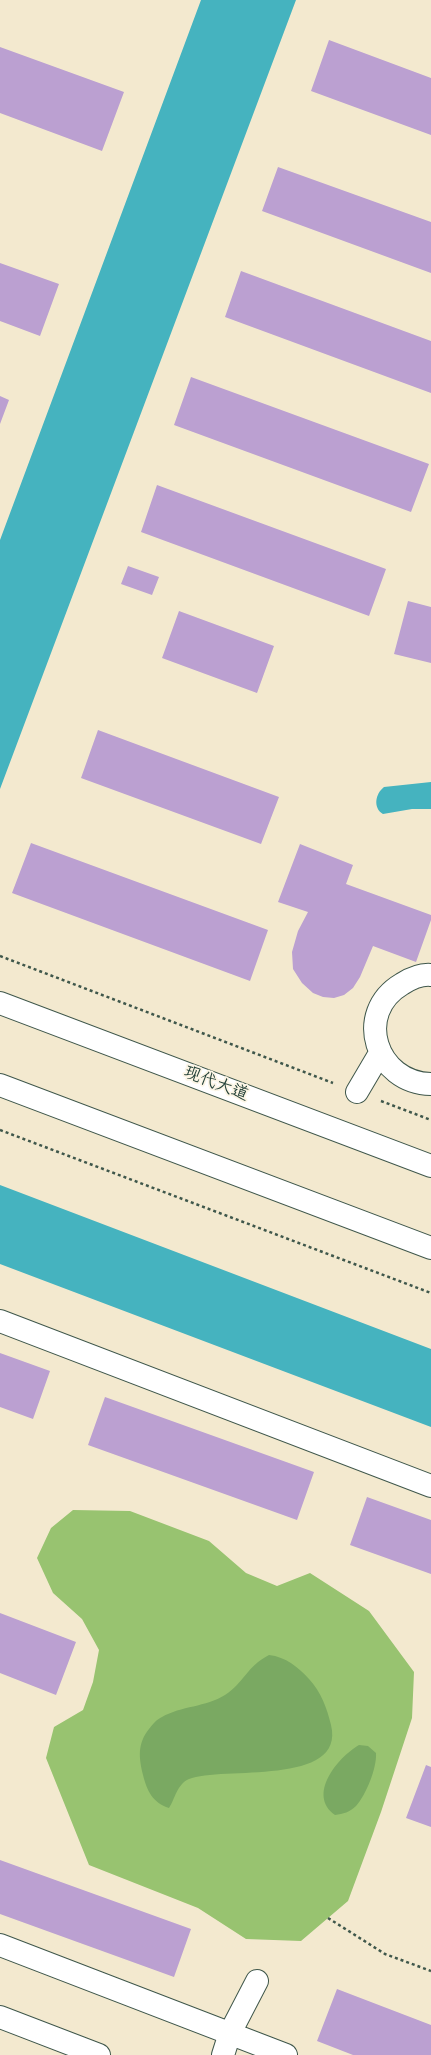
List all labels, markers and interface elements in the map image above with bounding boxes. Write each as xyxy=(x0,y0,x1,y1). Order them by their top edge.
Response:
street label: 现代大道 xyxy=(181,1062,251,1106)

